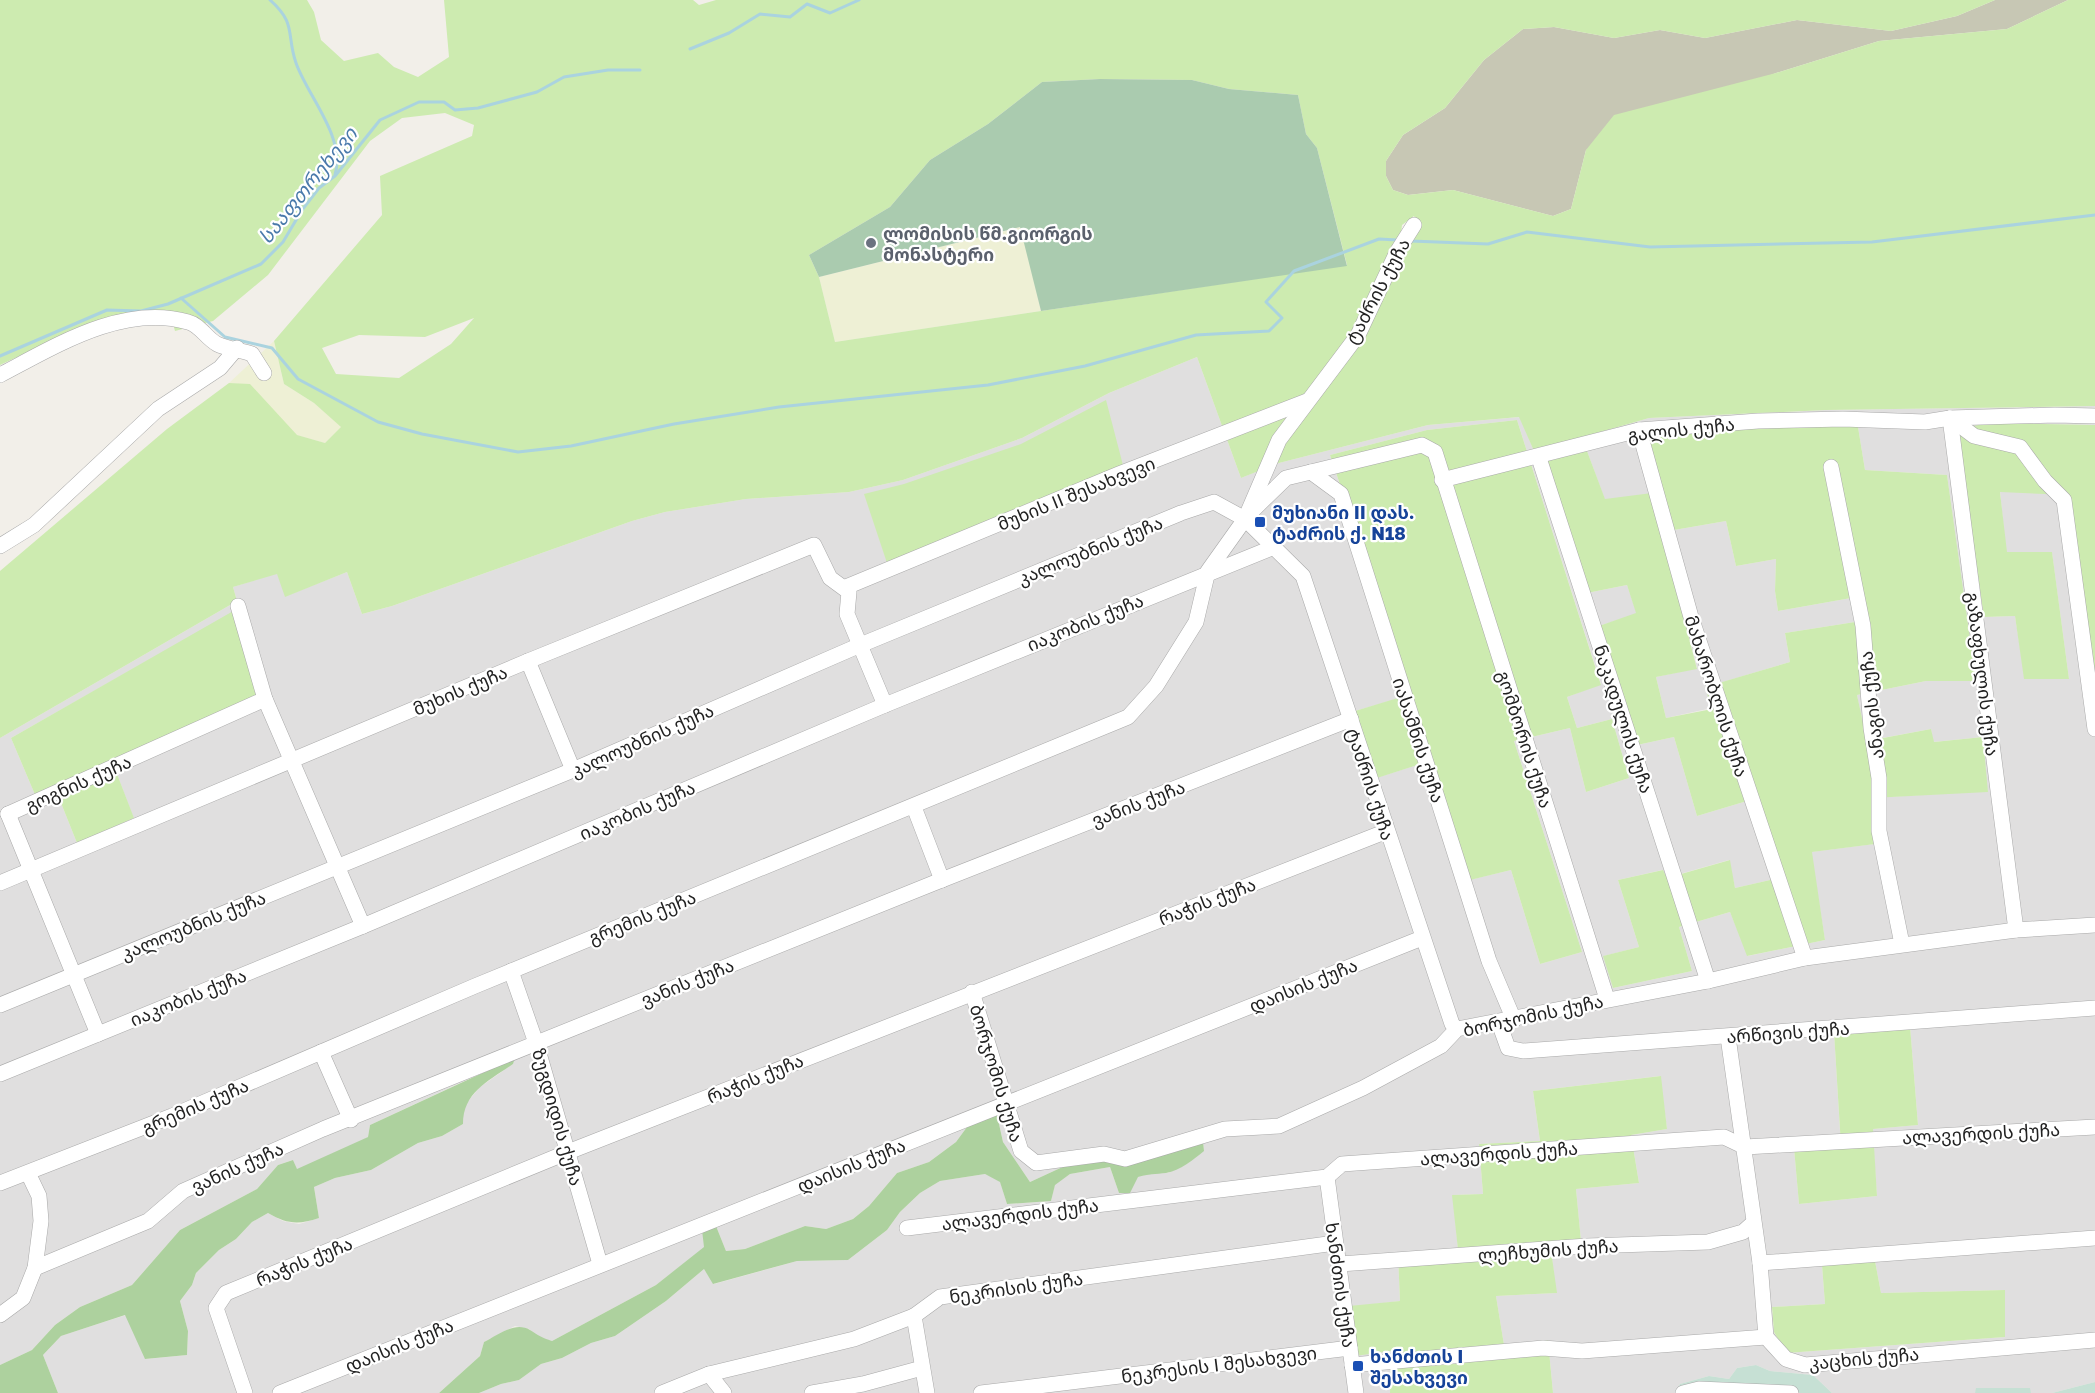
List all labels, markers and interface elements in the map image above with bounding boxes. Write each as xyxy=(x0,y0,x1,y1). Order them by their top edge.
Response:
water label: სააფთრეხევი xyxy=(253,121,363,249)
place label: ლომისის წმ.გიორგის მონასტერი xyxy=(883,222,1093,265)
street label: ტაძრის ქუჩა xyxy=(1340,234,1415,348)
marker: ლომისის წმ.გიორგის მონასტერი xyxy=(864,236,878,250)
street label: გალის ქუჩა xyxy=(1626,412,1736,447)
street label: მუხის II შესახვევი xyxy=(994,451,1158,536)
place label: მუხიანი II დას. ტაძრის ქ. N18 xyxy=(1272,501,1415,544)
street label: კალოუბნის ქუჩა xyxy=(1014,511,1166,590)
marker: მუხიანი II დას. ტაძრის ქ. N18 xyxy=(1253,515,1267,529)
street label: იაკობის ქუჩა xyxy=(1024,589,1147,656)
street label: გაზაფხულის ქუჩა xyxy=(1961,591,2004,758)
street label: მახარობლის ქუჩა xyxy=(1680,612,1754,780)
street label: ნაკადულის ქუჩა xyxy=(1589,642,1658,796)
street label: ანაგის ქუჩა xyxy=(1854,650,1889,760)
street label: მუხის ქუჩა xyxy=(410,660,511,721)
street label: გომბორის ქუჩა xyxy=(1491,667,1558,811)
street label: იასამნის ქუჩა xyxy=(1387,675,1450,806)
street label: კალოუბნის ქუჩა xyxy=(567,699,717,782)
street label: ტაძრის ქუჩა xyxy=(1342,725,1400,843)
street label: გოგნის ქუჩა xyxy=(22,750,135,817)
street label: ვანის ქუჩა xyxy=(1088,775,1188,832)
street label: იაკობის ქუჩა xyxy=(576,776,699,845)
street label: რაჭის ქუჩა xyxy=(1155,872,1259,931)
street label: გრემის ქუჩა xyxy=(585,885,699,949)
street label: კალოუბნის ქუჩა xyxy=(117,886,269,965)
street label: ვანის ქუჩა xyxy=(637,953,737,1012)
street label: დაისის ქუჩა xyxy=(1246,953,1361,1018)
street label: იაკობის ქუჩა xyxy=(127,964,250,1031)
street label: ბორჯომის ქუჩა xyxy=(1461,989,1605,1042)
street label: ბორჯომის ქუჩა xyxy=(965,1001,1028,1145)
street label: არწივის ქუჩა xyxy=(1726,1017,1850,1048)
street label: ზუგდიდის ქუჩა xyxy=(527,1046,588,1188)
street label: რაჭის ქუჩა xyxy=(703,1049,807,1108)
street label: გრემის ქუჩა xyxy=(138,1074,252,1139)
street label: ალავერდის ქუჩა xyxy=(1901,1118,2061,1149)
street label: დაისის ქუჩა xyxy=(794,1133,909,1198)
street label: ვანის ქუჩა xyxy=(187,1137,287,1198)
street label: ალავერდის ქუჩა xyxy=(1419,1137,1579,1170)
street label: ალავერდის ქუჩა xyxy=(940,1193,1100,1236)
street label: ხანძთის ქუჩა xyxy=(1320,1221,1361,1349)
street label: რაჭის ქუჩა xyxy=(252,1232,356,1291)
street label: ლეჩხუმის ქუჩა xyxy=(1477,1234,1619,1267)
street label: ნეკრისის ქუჩა xyxy=(948,1267,1084,1308)
street label: დაისის ქუჩა xyxy=(342,1313,457,1378)
street label: ნეკრესის I შესახვევი xyxy=(1120,1341,1318,1388)
street label: კაცხის ქუჩა xyxy=(1808,1342,1920,1375)
place label: ხანძთის I შესახვევი xyxy=(1370,1345,1468,1388)
marker: ხანძთის I შესახვევი xyxy=(1351,1359,1365,1373)

